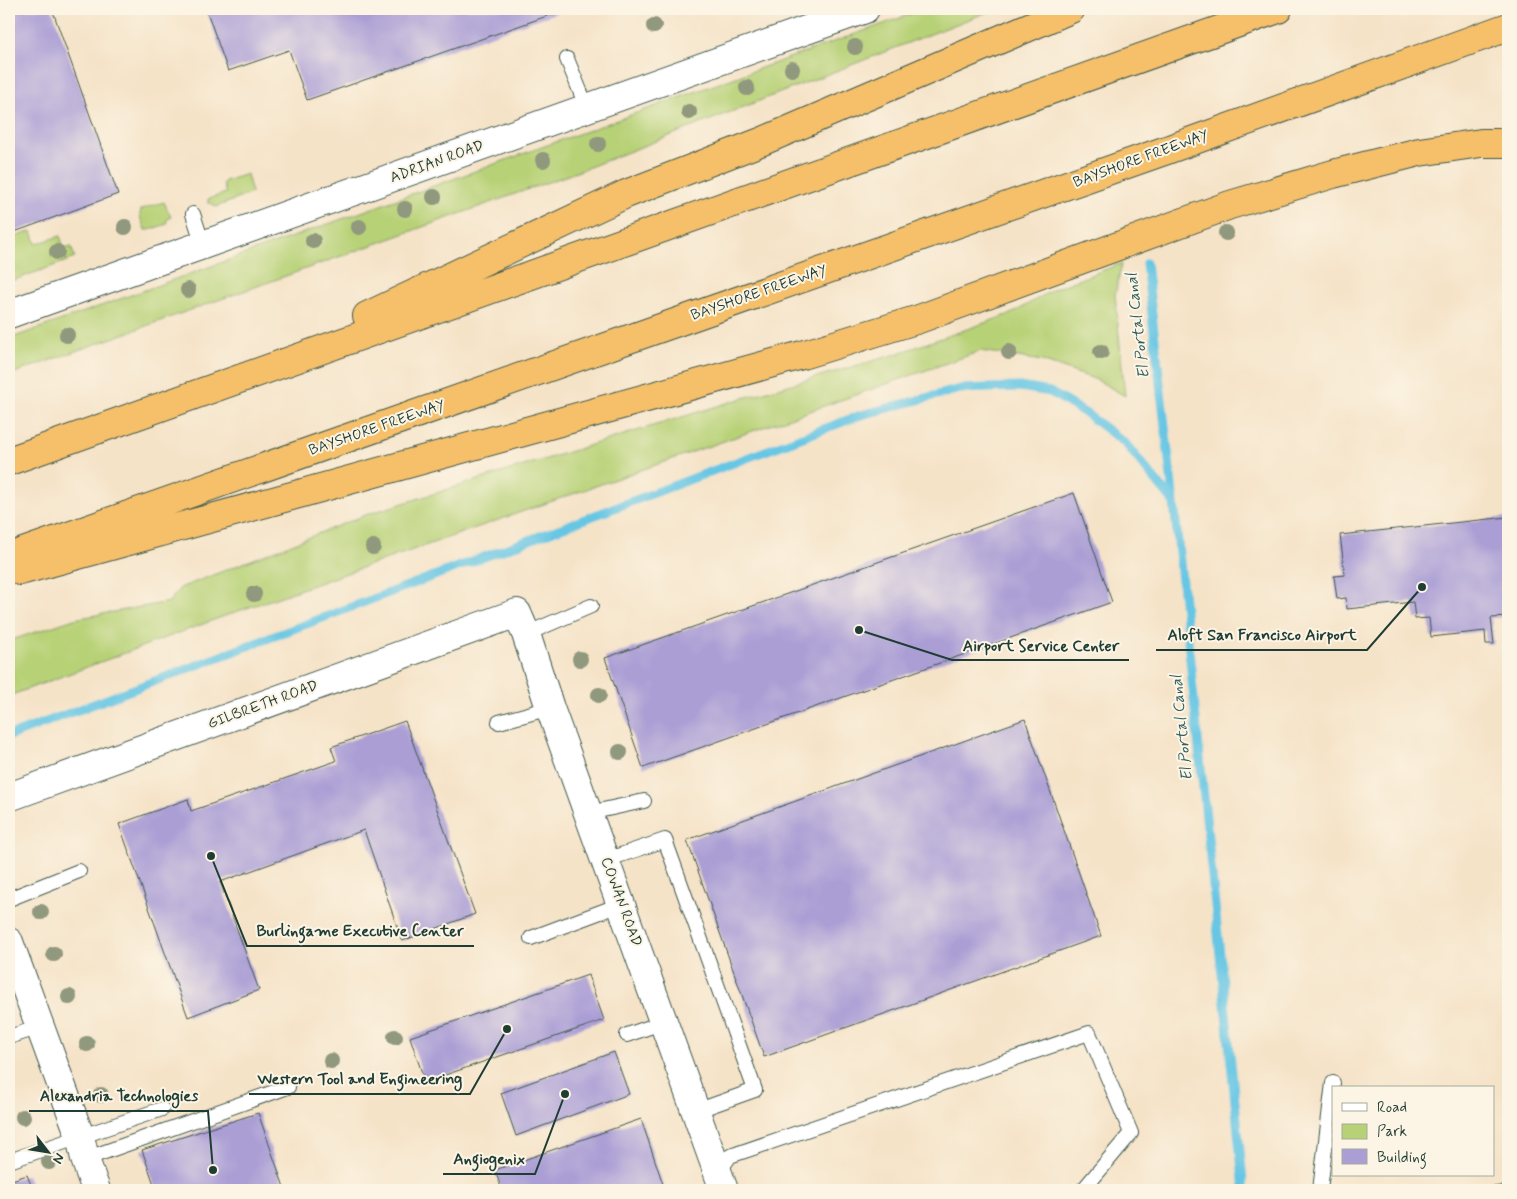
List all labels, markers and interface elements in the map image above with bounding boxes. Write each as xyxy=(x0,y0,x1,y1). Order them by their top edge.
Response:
street label: BAYSHORE FREEWAY xyxy=(1070,125,1212,193)
street label: ADRIAN ROAD xyxy=(387,136,487,188)
street label: BAYSHORE FREEWAY xyxy=(688,260,830,326)
water label: El Portal Canal xyxy=(1121,270,1155,380)
street label: BAYSHORE FREEWAY xyxy=(306,395,448,461)
callout: Aloft San Francisco Airport xyxy=(1156,619,1367,650)
text: Aloft San Francisco Airport xyxy=(1167,625,1357,646)
callout: Airport Service Center xyxy=(952,629,1129,660)
text: Airport Service Center xyxy=(963,636,1120,657)
water label: El Portal Canal xyxy=(1166,672,1198,782)
street label: GILBRETH ROAD xyxy=(205,676,321,734)
street label: COWAN ROAD xyxy=(596,854,646,950)
callout: Burlingame Executive Center xyxy=(247,915,474,946)
text: Burlingame Executive Center xyxy=(256,921,464,944)
callout: Western Tool and Engineering xyxy=(249,1063,470,1094)
text: Western Tool and Engineering xyxy=(257,1069,462,1092)
callout: Alexandria Technologies xyxy=(29,1080,208,1111)
text: Alexandria Technologies xyxy=(40,1086,199,1109)
legend xyxy=(1332,1086,1494,1176)
text: Road xyxy=(1377,1098,1407,1118)
text: Park xyxy=(1377,1122,1407,1142)
north arrow xyxy=(22,1126,72,1176)
callout: Angiogenix xyxy=(443,1143,535,1174)
text: Building xyxy=(1377,1148,1427,1169)
text: Angiogenix xyxy=(453,1149,525,1172)
text: N xyxy=(48,1150,68,1167)

